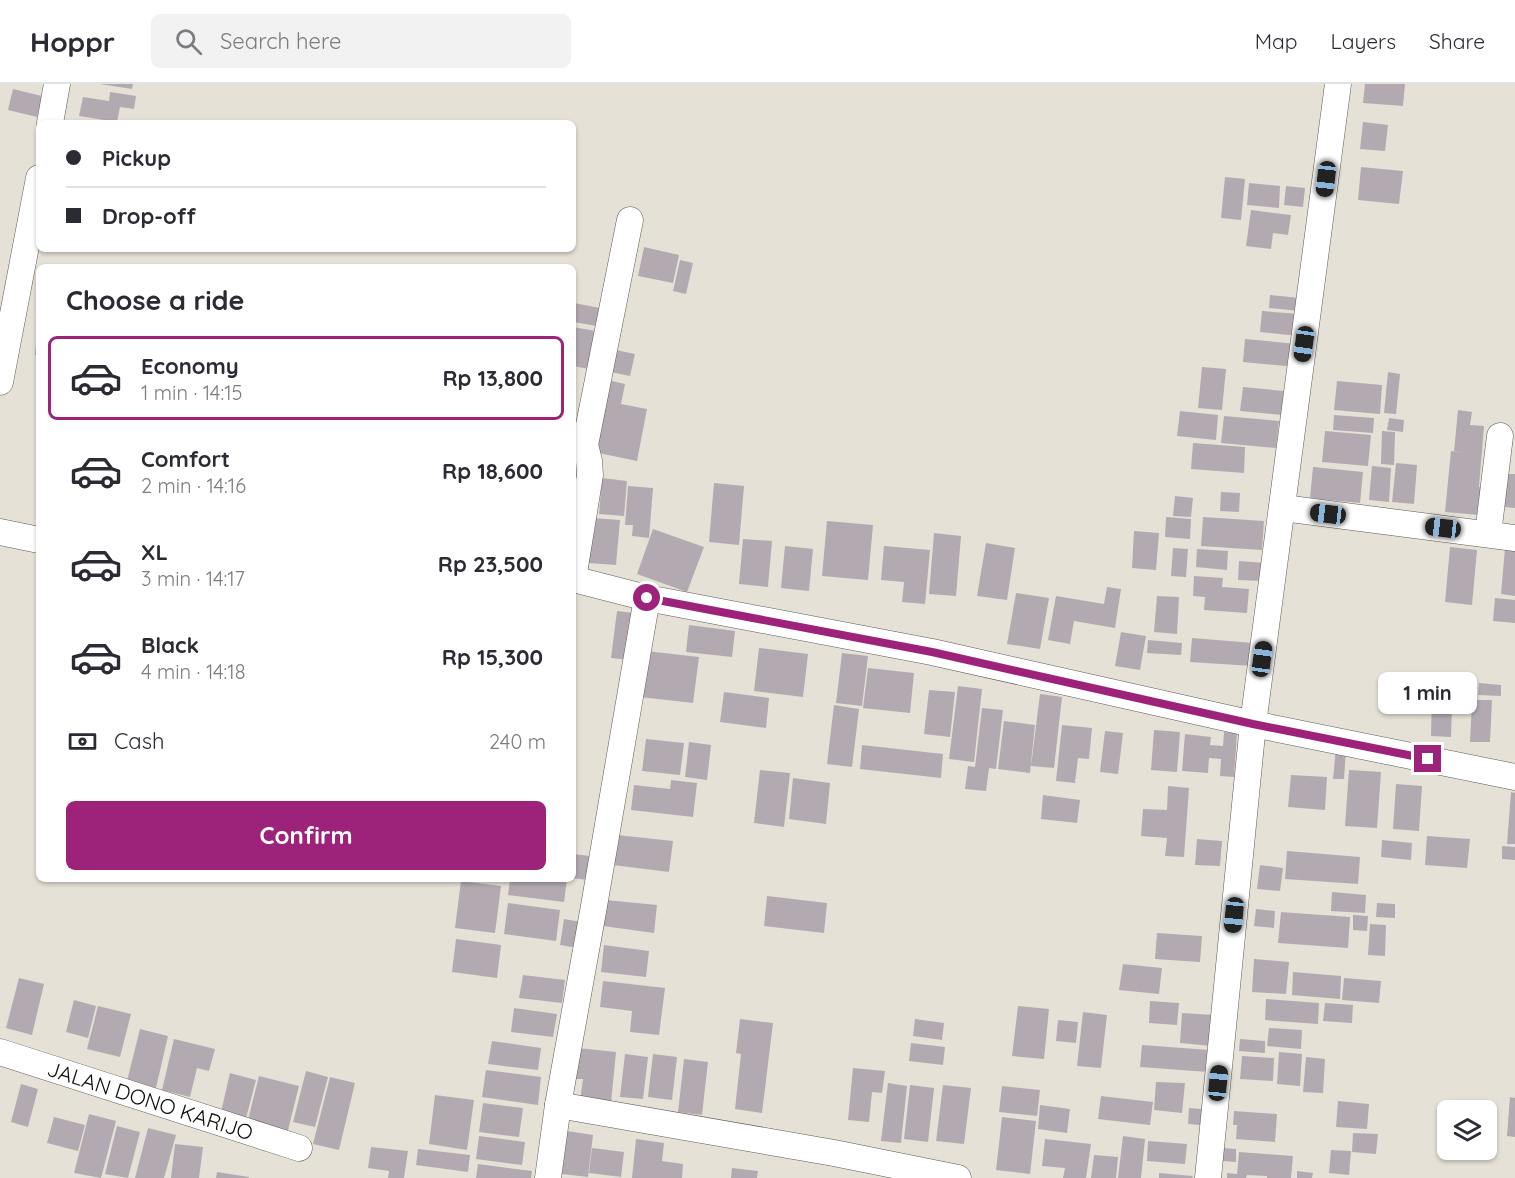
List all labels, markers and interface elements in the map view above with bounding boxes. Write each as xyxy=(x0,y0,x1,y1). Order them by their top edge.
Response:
search box xyxy=(151,14,571,68)
text: Hoppr xyxy=(30,24,115,59)
icon: search xyxy=(172,25,205,58)
text: Search here xyxy=(220,27,341,55)
text: Map xyxy=(1255,28,1298,54)
text: Layers xyxy=(1331,28,1396,54)
text: Share xyxy=(1429,28,1485,54)
text: Pickup xyxy=(102,144,171,172)
car xyxy=(1315,160,1337,198)
text: Drop-off xyxy=(102,202,196,230)
text: Choose a ride xyxy=(66,283,244,317)
car xyxy=(1293,325,1315,363)
icon: car xyxy=(69,351,123,405)
text: Economy xyxy=(141,352,239,380)
text: Rp 13,800 xyxy=(442,364,543,392)
text: 1 min · 14:15 xyxy=(141,380,242,405)
icon: car xyxy=(69,444,123,498)
text: Comfort xyxy=(141,445,230,473)
text: Rp 18,600 xyxy=(442,457,543,485)
text: 2 min · 14:16 xyxy=(141,473,246,498)
car xyxy=(1309,503,1347,525)
car xyxy=(1424,517,1462,539)
icon: car xyxy=(69,537,123,591)
text: XL xyxy=(141,538,168,566)
text: Rp 23,500 xyxy=(438,550,543,578)
text: 3 min · 14:17 xyxy=(141,566,245,591)
route start xyxy=(633,584,660,611)
icon: car xyxy=(69,630,123,684)
text: Black xyxy=(141,631,199,659)
car xyxy=(1251,640,1273,678)
text: Rp 15,300 xyxy=(442,643,543,671)
text: 4 min · 14:18 xyxy=(141,659,245,684)
callout: 1 min xyxy=(1378,672,1478,714)
text: 1 min xyxy=(1403,680,1452,705)
icon: cash xyxy=(66,725,99,758)
text: Cash xyxy=(114,727,165,755)
text: 240 m xyxy=(489,729,546,754)
route end xyxy=(1414,745,1441,772)
button: Confirm xyxy=(66,801,546,870)
car xyxy=(1223,896,1245,934)
street label: JALAN DONO KARIJO xyxy=(44,1055,257,1145)
car xyxy=(1207,1064,1229,1102)
map controls xyxy=(1437,1100,1497,1160)
button: layers xyxy=(1437,1100,1497,1160)

